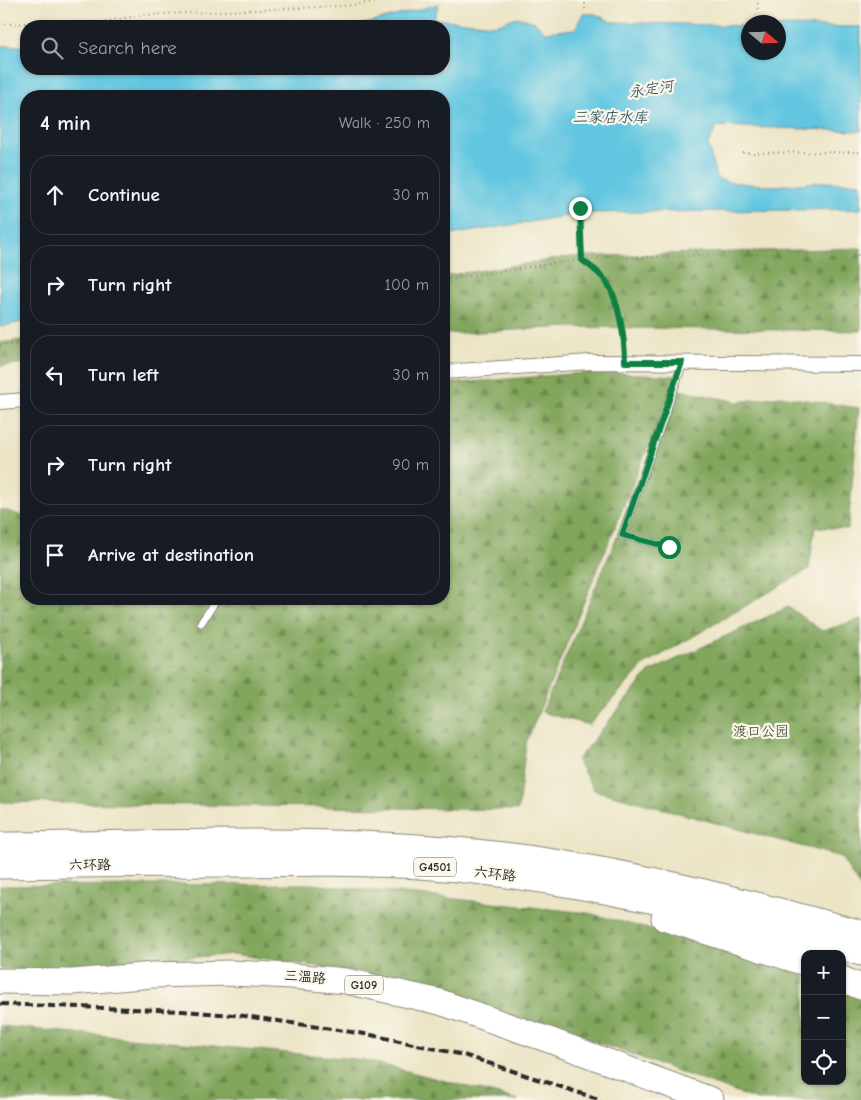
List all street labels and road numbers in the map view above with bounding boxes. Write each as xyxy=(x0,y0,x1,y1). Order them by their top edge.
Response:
street label: 六环路 xyxy=(69,856,111,874)
road number: G4501 xyxy=(414,858,456,876)
street label: 六环路 xyxy=(473,863,517,885)
street label: 三温路 xyxy=(283,967,327,987)
road number: G109 xyxy=(345,976,383,994)

